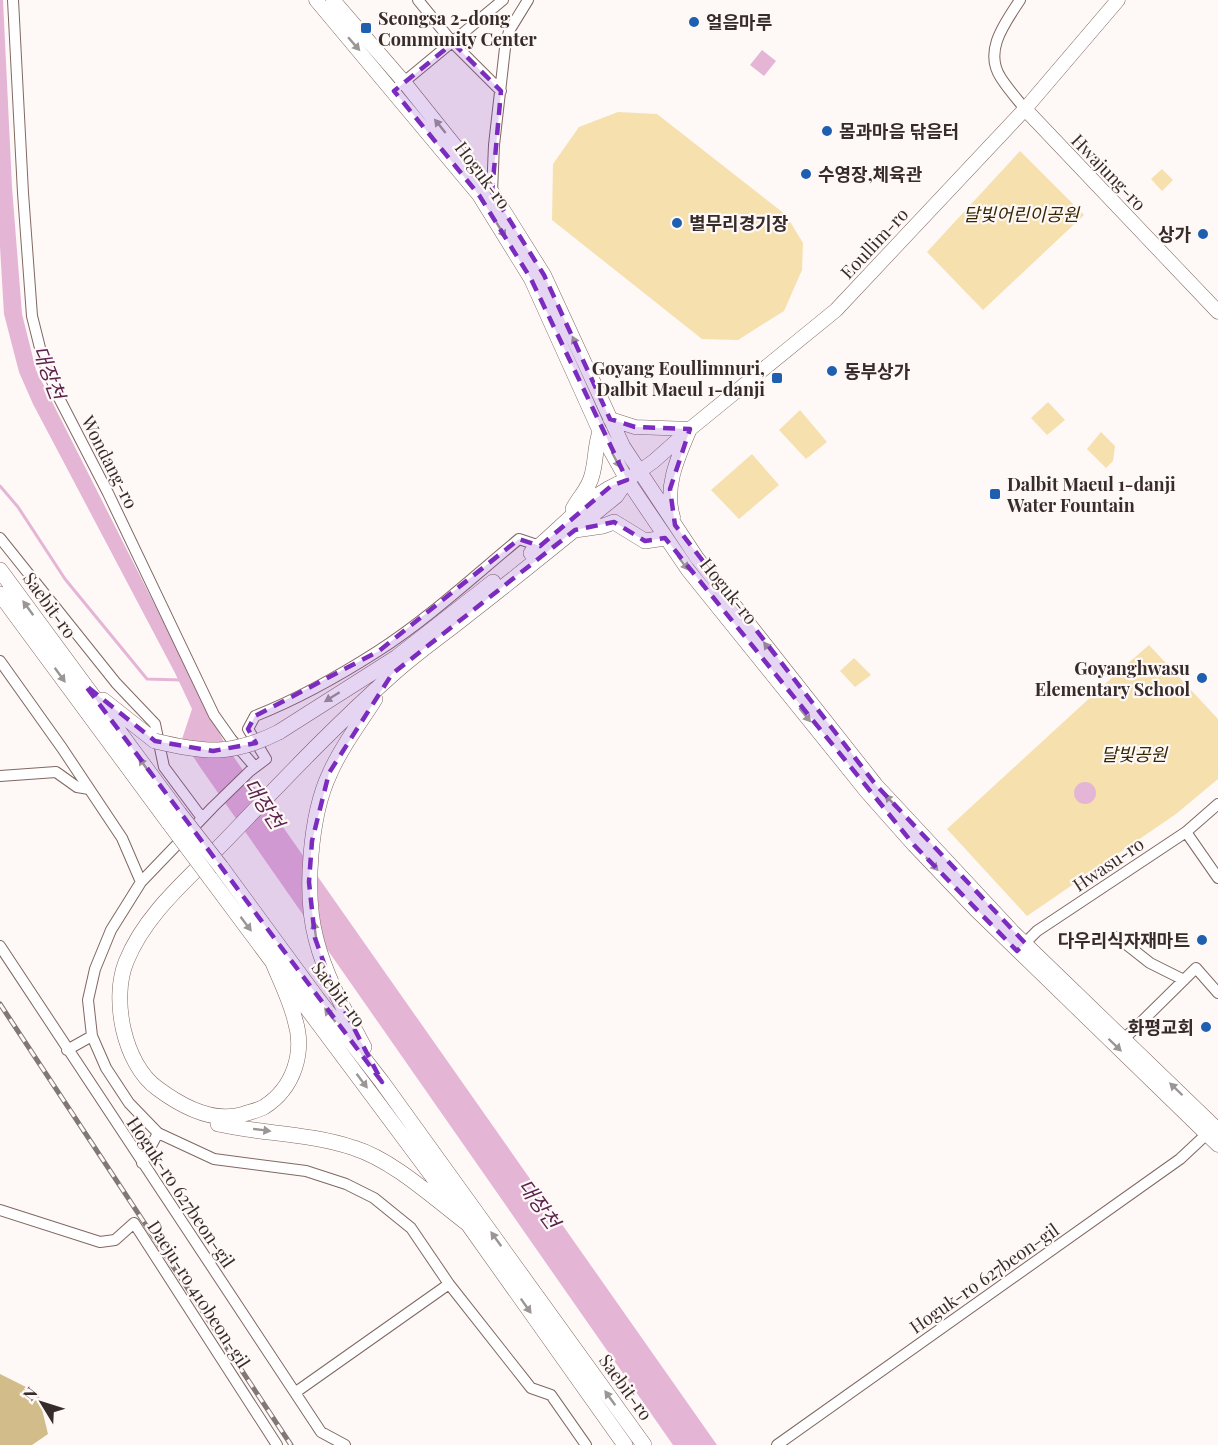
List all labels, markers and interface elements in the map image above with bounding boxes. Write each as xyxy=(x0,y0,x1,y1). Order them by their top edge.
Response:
place label: Seongsa 2-dong Community Center xyxy=(378,6,537,51)
place label: 얼음마루 xyxy=(706,10,772,34)
marker: 얼음마루 xyxy=(687,15,701,29)
marker: Seongsa 2-dong Community Center xyxy=(359,21,373,35)
one-way arrow xyxy=(347,36,360,51)
one-way arrow xyxy=(434,119,446,134)
place label: 몸과마음 닦음터 xyxy=(839,119,959,143)
marker: 몸과마음 닦음터 xyxy=(820,124,834,138)
street label: Hwajung-ro xyxy=(1066,129,1152,216)
street label: Hoguk-ro xyxy=(450,136,516,214)
place label: 수영장,체육관 xyxy=(818,162,923,186)
marker: 수영장,체육관 xyxy=(799,167,813,181)
street label: Eoullim-ro xyxy=(835,202,913,284)
park label: 달빛어린이공원 xyxy=(963,202,1080,226)
place label: 별무리경기장 xyxy=(689,211,789,235)
marker: 별무리경기장 xyxy=(670,216,684,230)
one-way arrow xyxy=(495,222,506,238)
place label: 상가 xyxy=(1158,222,1191,246)
marker: 상가 xyxy=(1196,227,1210,241)
one-way arrow xyxy=(571,336,580,353)
water label: 대장천 xyxy=(28,341,73,405)
place label: Goyang Eoullimnuri, Dalbit Maeul 1-danji xyxy=(592,356,765,401)
place label: 동부상가 xyxy=(844,359,911,383)
marker: 동부상가 xyxy=(825,364,839,378)
marker: Goyang Eoullimnuri, Dalbit Maeul 1-danji xyxy=(770,371,784,385)
street label: Wondang-ro xyxy=(76,410,144,513)
one-way arrow xyxy=(611,452,621,469)
place label: Dalbit Maeul 1-danji Water Fountain xyxy=(1006,472,1176,517)
marker: Dalbit Maeul 1-danji Water Fountain xyxy=(988,487,1002,501)
street label: Hoguk-ro xyxy=(695,553,763,629)
one-way arrow xyxy=(677,556,689,571)
street label: Saebit-ro xyxy=(18,567,82,643)
one-way arrow xyxy=(22,601,34,617)
one-way arrow xyxy=(764,642,776,657)
place label: Goyanghwasu Elementary School xyxy=(1035,656,1190,701)
one-way arrow xyxy=(53,668,65,683)
marker: Goyanghwasu Elementary School xyxy=(1195,671,1209,685)
one-way arrow xyxy=(324,692,340,703)
one-way arrow xyxy=(799,708,811,723)
park label: 달빛공원 xyxy=(1101,742,1169,766)
one-way arrow xyxy=(138,758,150,774)
water label: 대장천 xyxy=(239,772,293,836)
one-way arrow xyxy=(884,794,898,809)
street label: Hwasu-ro xyxy=(1068,831,1148,897)
one-way arrow xyxy=(924,856,938,870)
one-way arrow xyxy=(239,917,251,932)
one-way arrow xyxy=(310,921,319,940)
place label: 다우리식자재마트 xyxy=(1058,928,1190,952)
marker: 다우리식자재마트 xyxy=(1195,933,1209,947)
street label: Saebit-ro xyxy=(307,956,372,1032)
one-way arrow xyxy=(324,1007,336,1023)
place label: 화평교회 xyxy=(1128,1015,1194,1039)
marker: 화평교회 xyxy=(1199,1020,1213,1034)
one-way arrow xyxy=(1107,1038,1121,1052)
one-way arrow xyxy=(356,1073,368,1088)
one-way arrow xyxy=(1169,1082,1184,1096)
street label: Hoguk-ro 627beon-gil xyxy=(122,1112,240,1272)
one-way arrow xyxy=(252,1126,271,1135)
water label: 대장천 xyxy=(513,1173,569,1235)
street label: Daeju-ro 410beon-gil xyxy=(142,1216,256,1372)
street label: Hoguk-ro 627beon-gil xyxy=(905,1217,1063,1339)
one-way arrow xyxy=(490,1232,502,1248)
one-way arrow xyxy=(520,1299,532,1314)
street label: Saebit-ro xyxy=(594,1349,658,1425)
north arrow xyxy=(12,1373,72,1433)
text: N xyxy=(18,1382,42,1404)
one-way arrow xyxy=(604,1390,616,1406)

